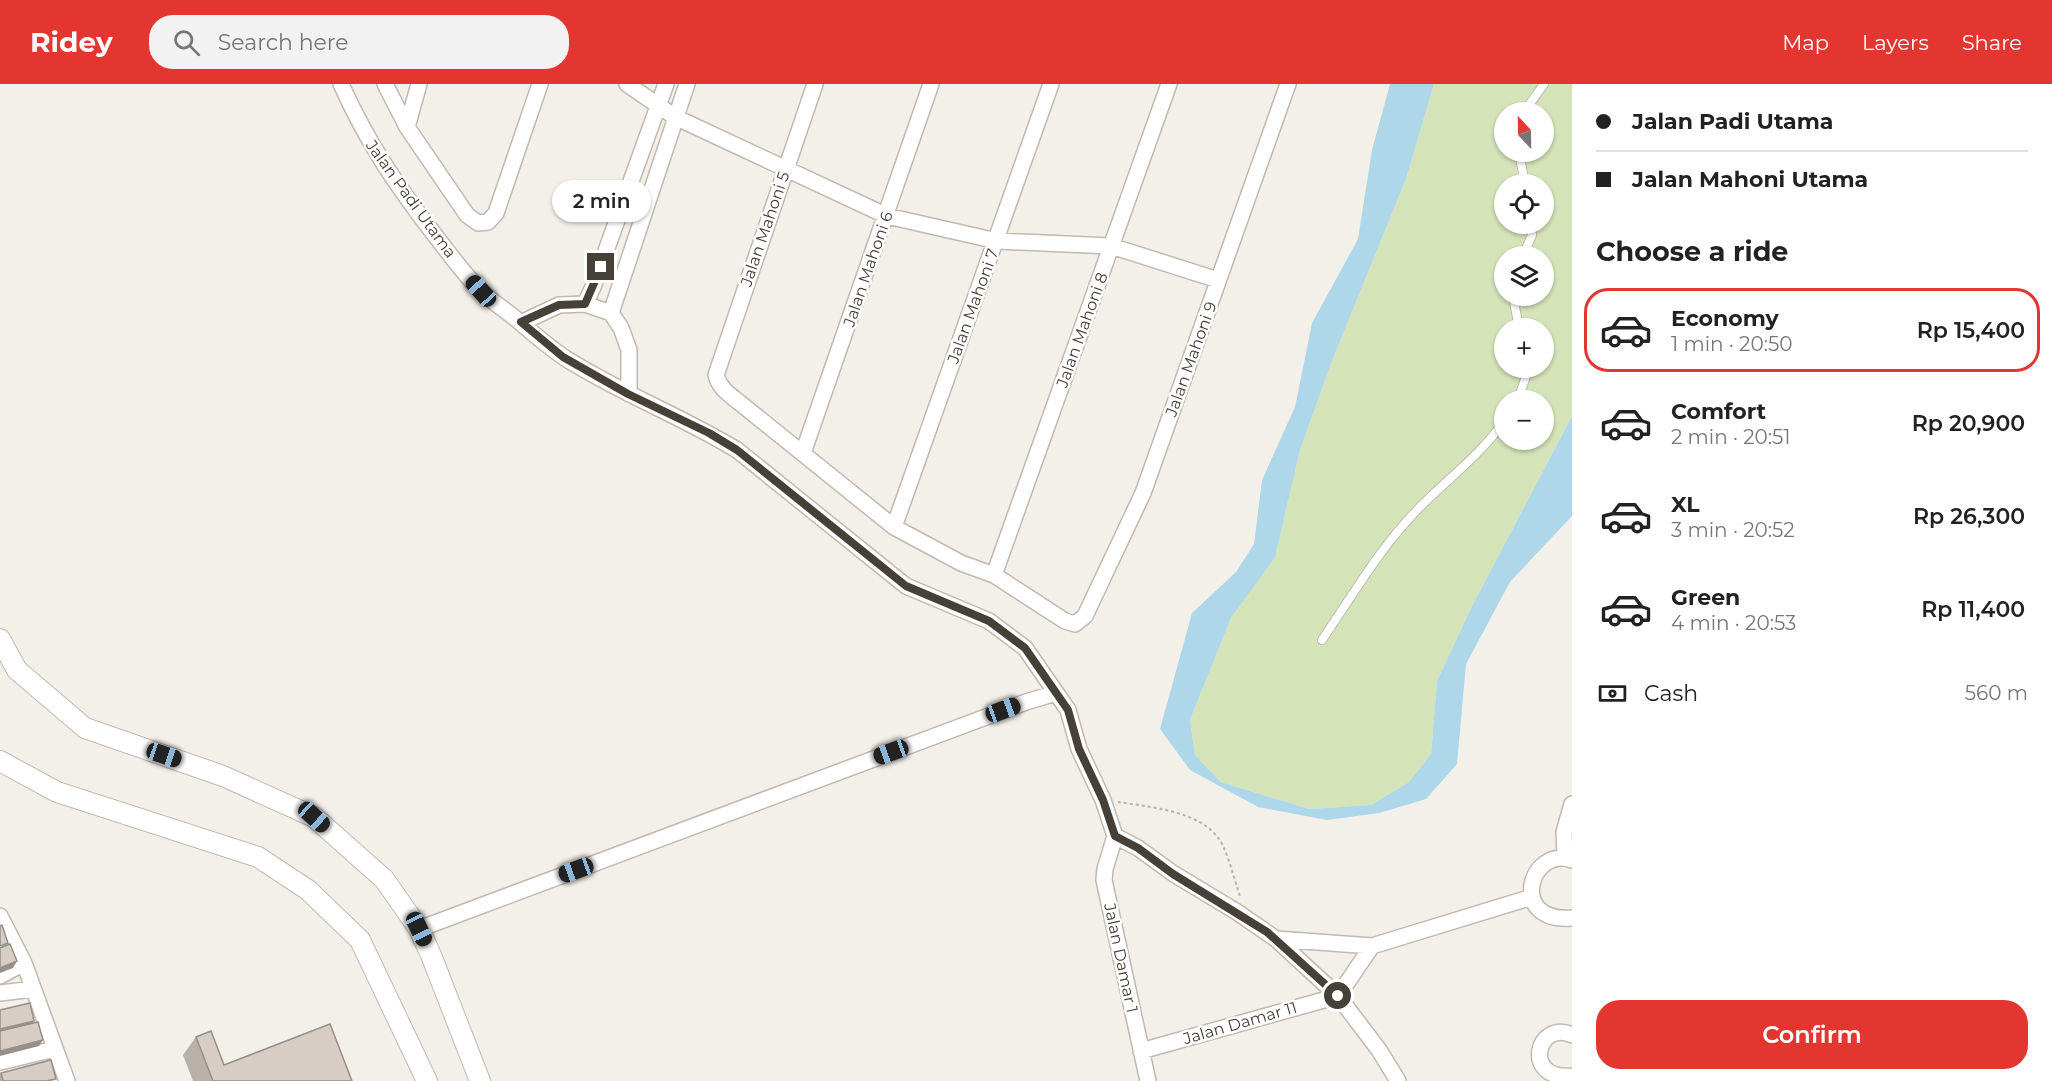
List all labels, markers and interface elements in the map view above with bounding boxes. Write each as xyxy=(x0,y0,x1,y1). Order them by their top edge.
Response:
search box xyxy=(149,15,569,69)
text: Ridey xyxy=(30,25,113,59)
icon: search xyxy=(170,26,203,59)
text: Search here xyxy=(218,29,349,56)
text: Map xyxy=(1782,30,1829,55)
text: Layers xyxy=(1862,30,1929,55)
text: Share xyxy=(1962,30,2022,55)
north arrow xyxy=(1494,102,1554,162)
map controls xyxy=(1494,102,1554,450)
text: Jalan Padi Utama xyxy=(1632,108,1833,135)
street label: Jalan Padi Utama xyxy=(361,136,460,262)
text: Jalan Mahoni Utama xyxy=(1632,166,1868,193)
street label: Jalan Mahoni 5 xyxy=(736,169,794,290)
button: locate xyxy=(1494,174,1554,234)
callout: 2 min xyxy=(552,180,650,222)
text: 2 min xyxy=(573,189,630,213)
street label: Jalan Mahoni 6 xyxy=(839,209,897,330)
text: Choose a ride xyxy=(1596,235,1788,268)
street label: Jalan Mahoni 7 xyxy=(943,246,1003,367)
button: layers xyxy=(1494,246,1554,306)
route end xyxy=(587,253,614,280)
street label: Jalan Mahoni 8 xyxy=(1052,270,1112,391)
car xyxy=(462,272,500,310)
street label: Jalan Mahoni 9 xyxy=(1161,299,1221,420)
icon: car xyxy=(1599,303,1653,357)
text: Economy xyxy=(1671,305,1779,332)
text: Rp 15,400 xyxy=(1917,317,2025,344)
button: + xyxy=(1494,318,1554,378)
text: 1 min · 20:50 xyxy=(1671,332,1792,356)
button: − xyxy=(1494,390,1554,450)
icon: car xyxy=(1599,396,1653,450)
text: Comfort xyxy=(1671,398,1766,425)
text: Rp 20,900 xyxy=(1912,410,2025,437)
text: 2 min · 20:51 xyxy=(1671,425,1791,449)
icon: car xyxy=(1599,489,1653,543)
text: XL xyxy=(1671,491,1700,518)
text: Rp 26,300 xyxy=(1913,503,2025,530)
text: 3 min · 20:52 xyxy=(1671,518,1795,542)
icon: car xyxy=(1599,582,1653,636)
text: Green xyxy=(1671,584,1740,611)
text: Rp 11,400 xyxy=(1921,596,2025,623)
text: 4 min · 20:53 xyxy=(1671,611,1796,635)
icon: cash xyxy=(1596,677,1629,710)
text: Cash xyxy=(1644,680,1698,707)
text: 560 m xyxy=(1965,681,2028,705)
car xyxy=(983,695,1023,725)
car xyxy=(871,737,911,767)
car xyxy=(144,741,184,769)
car xyxy=(295,798,333,836)
car xyxy=(556,855,596,885)
street label: Jalan Damar 1 xyxy=(1100,900,1142,1015)
car xyxy=(403,909,435,949)
route start xyxy=(1324,982,1351,1009)
street label: Jalan Damar 11 xyxy=(1180,998,1299,1049)
button: Confirm xyxy=(1596,1000,2028,1069)

